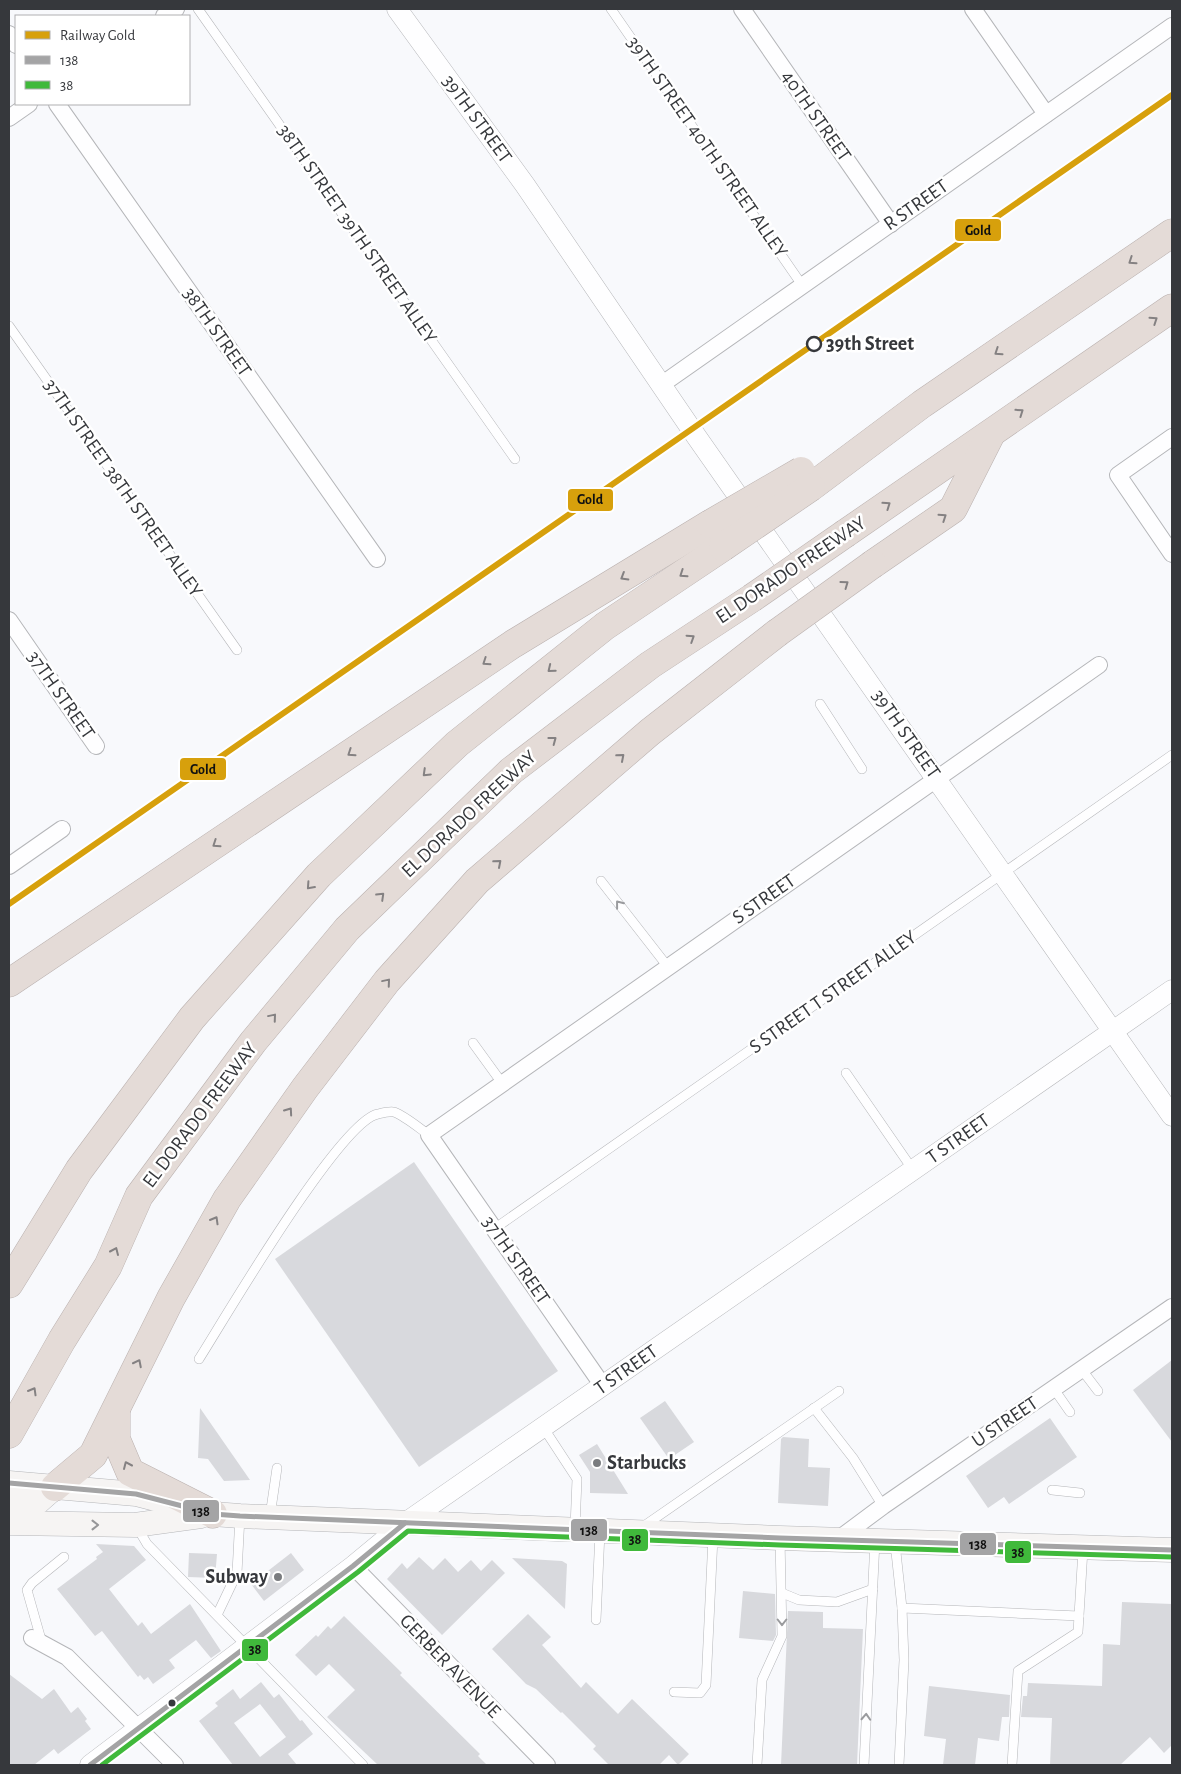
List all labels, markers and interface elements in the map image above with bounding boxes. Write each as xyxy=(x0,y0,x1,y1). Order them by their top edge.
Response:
legend xyxy=(15,15,190,105)
text: Railway Gold xyxy=(60,28,136,43)
street label: 39TH STREET 40TH STREET ALLEY xyxy=(623,33,791,261)
text: 138 xyxy=(60,53,78,68)
street label: 40TH STREET xyxy=(777,67,855,165)
street label: 39TH STREET xyxy=(438,71,516,167)
text: 38 xyxy=(60,78,73,93)
street label: 38TH STREET 39TH STREET ALLEY xyxy=(274,121,441,347)
street label: R STREET xyxy=(880,176,952,234)
line badge: Gold xyxy=(954,218,1002,242)
text: Gold xyxy=(965,224,992,238)
one-way arrow xyxy=(1128,255,1138,264)
street label: 38TH STREET xyxy=(179,284,255,380)
one-way arrow xyxy=(1148,317,1158,326)
place label: 39th Street xyxy=(826,334,914,354)
marker: 39th Street xyxy=(806,336,822,352)
one-way arrow xyxy=(994,346,1003,355)
street label: 37TH STREET 38TH STREET ALLEY xyxy=(40,375,206,601)
one-way arrow xyxy=(1014,409,1024,418)
line badge: Gold xyxy=(567,488,614,512)
text: Gold xyxy=(577,493,604,507)
one-way arrow xyxy=(881,502,890,511)
street label: EL DORADO FREEWAY xyxy=(712,512,870,628)
one-way arrow xyxy=(937,513,946,523)
one-way arrow xyxy=(679,568,689,577)
one-way arrow xyxy=(620,570,629,580)
one-way arrow xyxy=(839,581,849,590)
one-way arrow xyxy=(686,635,695,645)
street label: 37TH STREET xyxy=(23,647,99,743)
one-way arrow xyxy=(482,656,491,665)
one-way arrow xyxy=(548,663,557,671)
street label: 39TH STREET xyxy=(868,686,944,782)
one-way arrow xyxy=(547,737,556,745)
street label: EL DORADO FREEWAY xyxy=(398,746,541,881)
one-way arrow xyxy=(347,747,357,756)
one-way arrow xyxy=(615,754,624,762)
line badge: Gold xyxy=(179,757,227,781)
text: Gold xyxy=(190,763,217,777)
one-way arrow xyxy=(423,767,432,776)
one-way arrow xyxy=(212,838,222,847)
one-way arrow xyxy=(493,860,502,869)
street label: S STREET xyxy=(729,870,799,928)
one-way arrow xyxy=(306,880,315,889)
one-way arrow xyxy=(375,893,384,902)
one-way arrow xyxy=(617,901,625,910)
street label: S STREET T STREET ALLEY xyxy=(746,926,921,1057)
one-way arrow xyxy=(382,978,391,987)
one-way arrow xyxy=(268,1014,277,1023)
street label: EL DORADO FREEWAY xyxy=(139,1038,261,1191)
one-way arrow xyxy=(283,1107,292,1117)
street label: T STREET xyxy=(923,1110,993,1168)
street label: 37TH STREET xyxy=(478,1212,554,1308)
one-way arrow xyxy=(209,1216,219,1225)
one-way arrow xyxy=(108,1247,119,1256)
street label: T STREET xyxy=(591,1341,661,1399)
one-way arrow xyxy=(132,1359,142,1368)
one-way arrow xyxy=(26,1388,36,1397)
street label: U STREET xyxy=(968,1393,1042,1451)
place label: Starbucks xyxy=(607,1453,686,1473)
marker: Starbucks xyxy=(591,1457,603,1469)
one-way arrow xyxy=(122,1461,133,1470)
line badge: 138 xyxy=(182,1499,220,1523)
text: 138 xyxy=(192,1505,210,1519)
line badge: 138 xyxy=(570,1518,608,1542)
one-way arrow xyxy=(92,1520,100,1530)
text: 138 xyxy=(580,1524,598,1538)
line badge: 38 xyxy=(621,1528,649,1552)
line badge: 138 xyxy=(959,1532,997,1556)
text: 38 xyxy=(629,1533,642,1547)
text: 138 xyxy=(969,1538,987,1552)
line badge: 38 xyxy=(1004,1540,1032,1564)
text: 38 xyxy=(1012,1546,1025,1560)
place label: Subway xyxy=(205,1567,268,1587)
marker: Subway xyxy=(272,1571,284,1583)
street label: GERBER AVENUE xyxy=(396,1610,504,1722)
one-way arrow xyxy=(777,1618,787,1626)
line badge: 38 xyxy=(241,1638,269,1662)
text: 38 xyxy=(249,1643,262,1657)
unlabelled marker xyxy=(167,1698,177,1708)
one-way arrow xyxy=(861,1712,872,1720)

